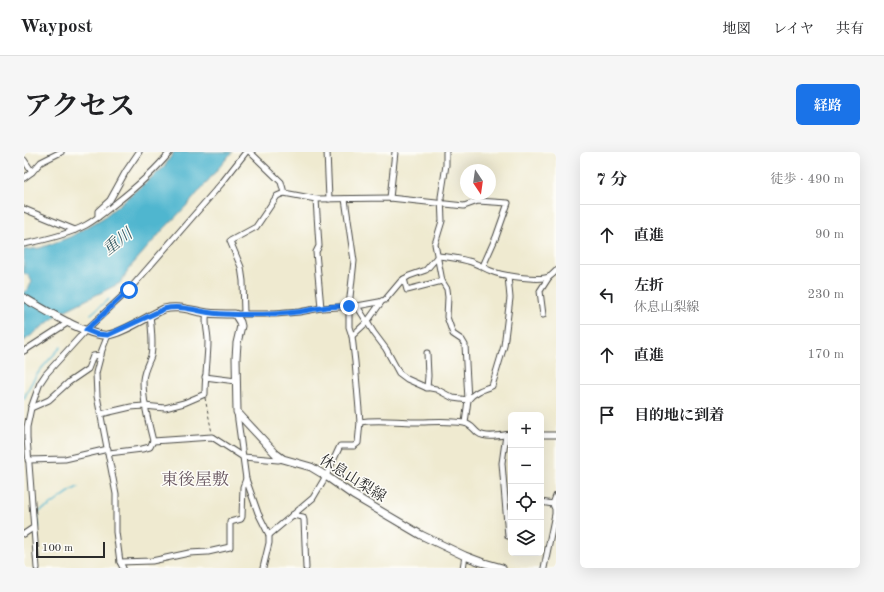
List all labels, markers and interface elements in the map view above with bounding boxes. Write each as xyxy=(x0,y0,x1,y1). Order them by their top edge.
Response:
text: Waypost xyxy=(20,18,93,37)
text: 地図 xyxy=(723,22,751,36)
text: レイヤ xyxy=(773,22,814,36)
text: 共有 xyxy=(836,22,864,36)
button: 経路 xyxy=(796,84,860,125)
text: アクセス xyxy=(24,94,135,122)
north arrow xyxy=(460,164,496,200)
text: 7 分 xyxy=(596,172,628,189)
text: 徒歩 · 490 m xyxy=(770,173,844,186)
water label: 重川 xyxy=(99,224,137,259)
icon: ahead xyxy=(596,224,618,246)
text: 90 m xyxy=(815,228,844,241)
text: 直進 xyxy=(634,229,664,244)
text: 左折 xyxy=(634,279,664,294)
route start xyxy=(120,281,138,299)
icon: left xyxy=(596,284,618,306)
text: 230 m xyxy=(807,288,844,301)
route end xyxy=(340,297,358,315)
text: 休息山梨線 xyxy=(634,301,699,314)
icon: ahead xyxy=(596,344,618,366)
text: 170 m xyxy=(807,348,844,361)
text: 直進 xyxy=(634,349,664,364)
icon: arrive xyxy=(596,404,618,426)
text: 目的地に到着 xyxy=(634,409,724,424)
map controls xyxy=(508,412,544,556)
button: + xyxy=(508,412,544,448)
button: − xyxy=(508,448,544,484)
street label: 休息山梨線 xyxy=(316,451,389,506)
district label: 東後屋敷 xyxy=(161,470,229,489)
button: locate xyxy=(508,484,544,520)
button: layers xyxy=(508,520,544,556)
scale bar xyxy=(36,540,105,559)
text: 100 m xyxy=(42,543,73,554)

